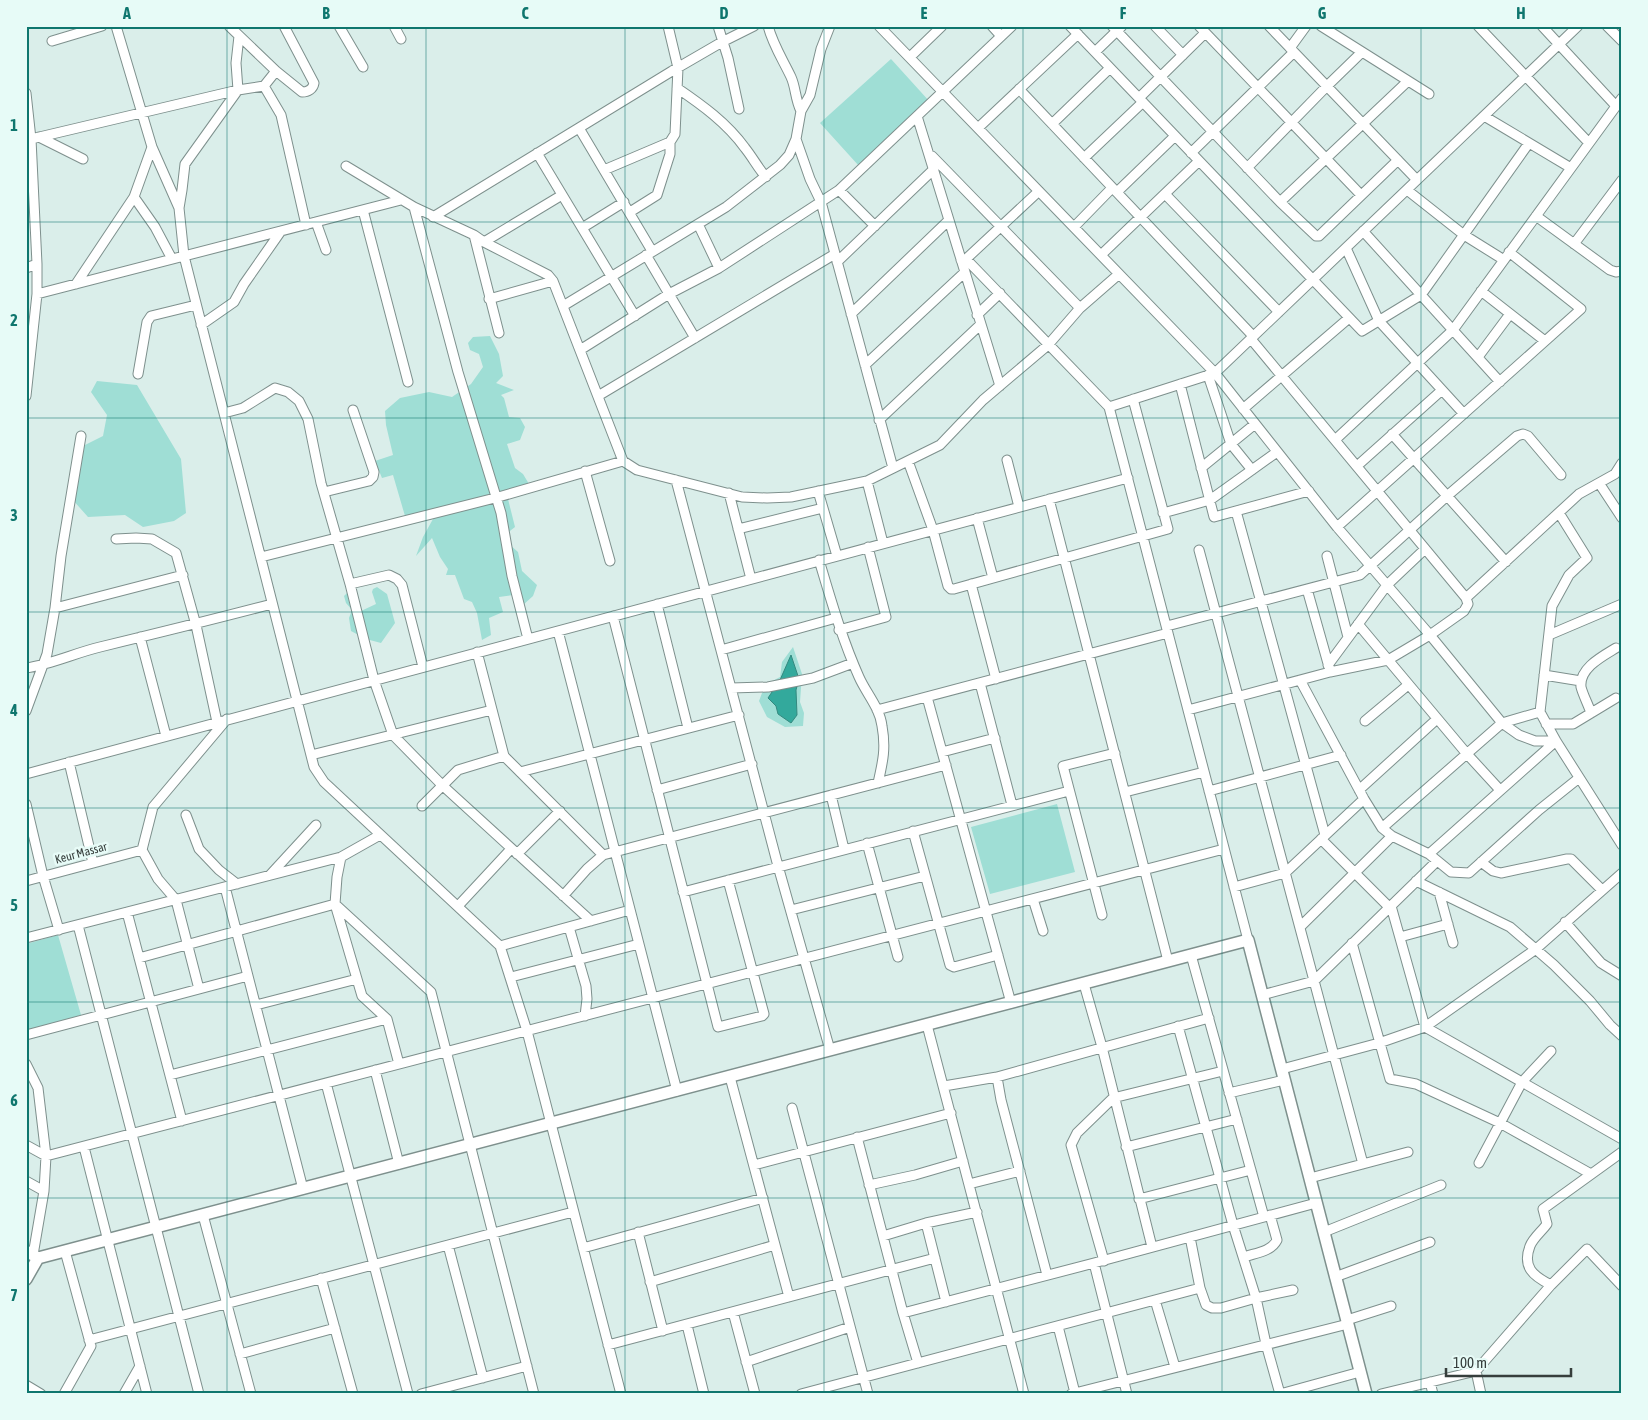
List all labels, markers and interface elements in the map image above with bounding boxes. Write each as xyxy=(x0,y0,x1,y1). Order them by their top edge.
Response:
text: A xyxy=(122,4,131,22)
text: B xyxy=(322,4,330,22)
text: C xyxy=(521,4,529,22)
text: D xyxy=(720,4,729,22)
text: E xyxy=(921,4,928,22)
text: F xyxy=(1120,4,1127,22)
text: G xyxy=(1318,4,1327,22)
text: H xyxy=(1516,4,1526,22)
text: 1 xyxy=(10,116,18,134)
text: 2 xyxy=(10,311,18,329)
text: 3 xyxy=(10,506,18,524)
text: 4 xyxy=(9,701,18,719)
street label: Keur Massar xyxy=(53,839,109,867)
text: 5 xyxy=(10,896,18,914)
text: 6 xyxy=(10,1091,18,1109)
text: 7 xyxy=(10,1286,18,1304)
scale bar xyxy=(1446,1345,1570,1377)
text: 100 m xyxy=(1453,1354,1487,1371)

